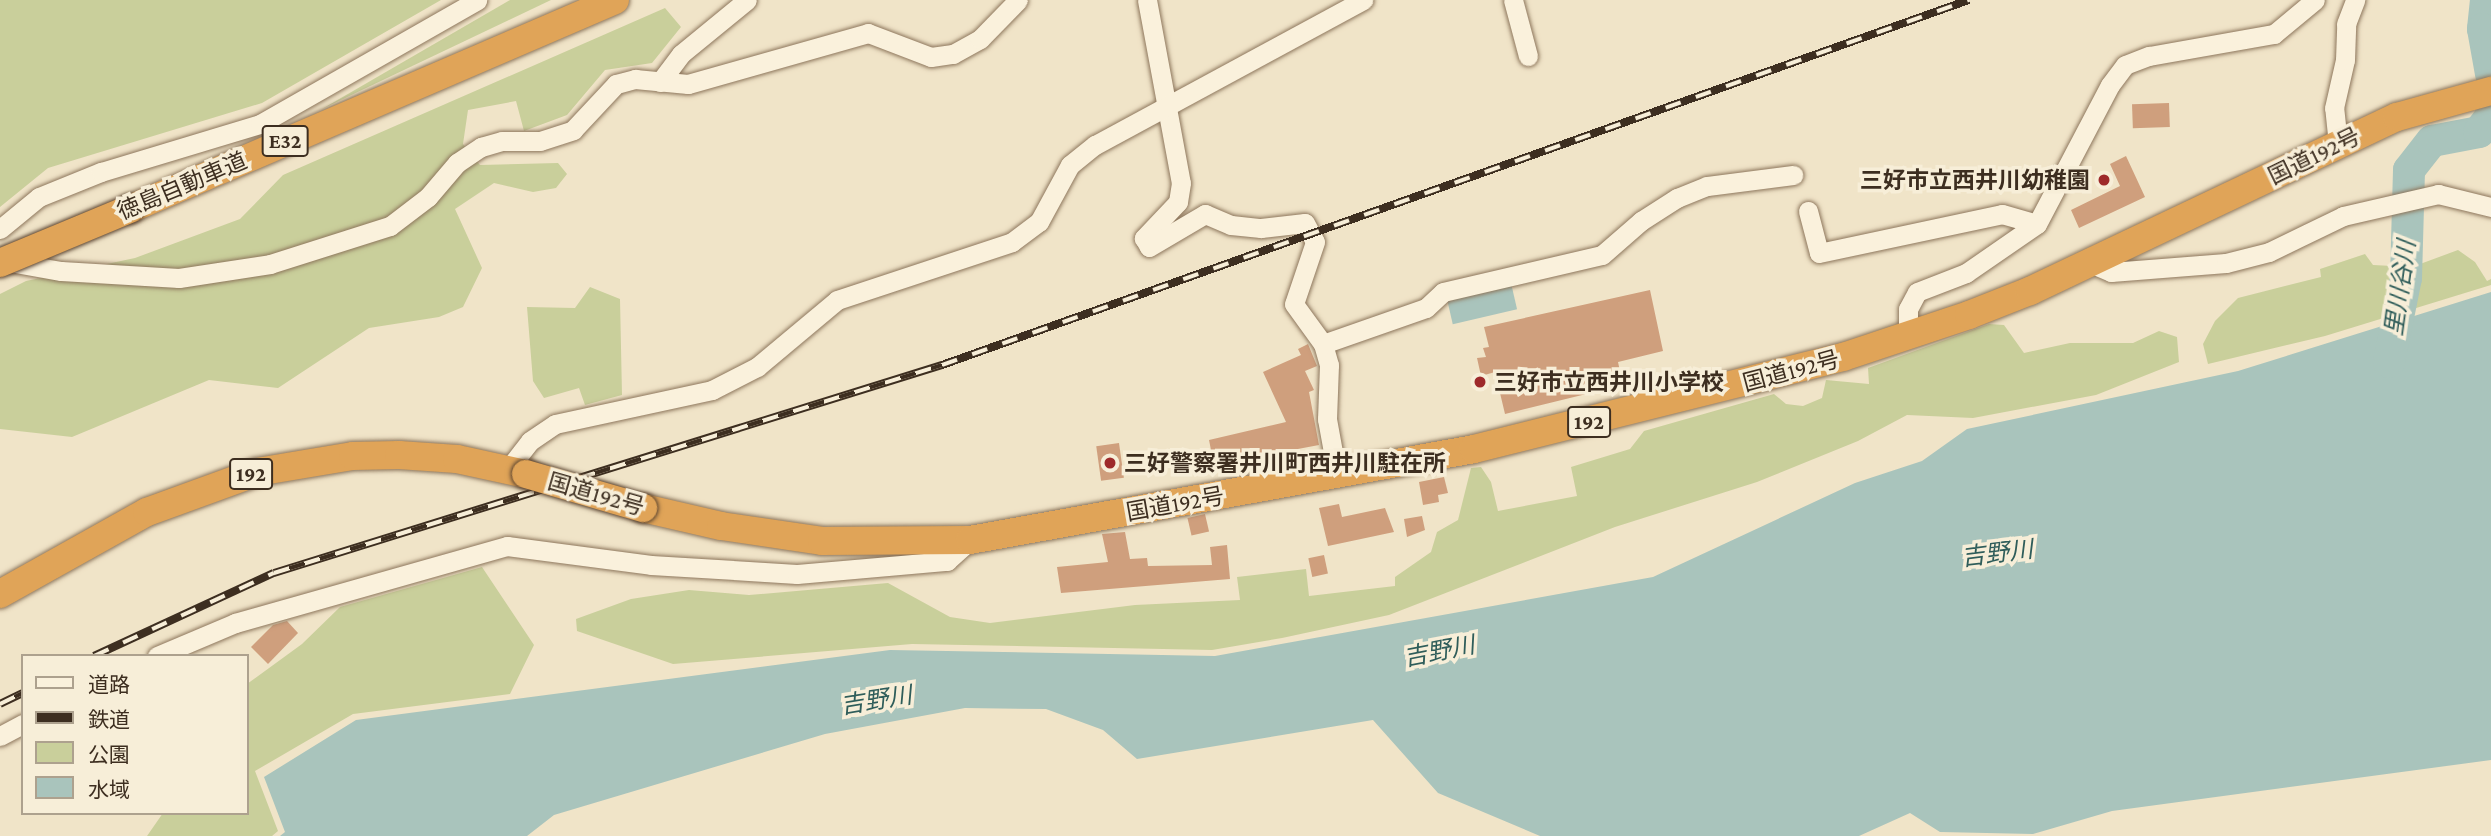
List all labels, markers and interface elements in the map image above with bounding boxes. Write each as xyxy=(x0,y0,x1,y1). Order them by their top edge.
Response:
street label: 国道192号 xyxy=(2263,122,2365,190)
road number: E32 xyxy=(260,124,310,158)
street label: 徳島自動車道 xyxy=(113,146,251,226)
place label: 三好市立西井川幼稚園 xyxy=(1860,166,2090,194)
marker: 三好市立西井川幼稚園 xyxy=(2096,172,2112,188)
water label: 里川谷川 xyxy=(2379,238,2421,338)
street label: 国道192号 xyxy=(1740,345,1842,397)
place label: 三好市立西井川小学校 xyxy=(1494,368,1724,396)
marker: 三好市立西井川小学校 xyxy=(1472,374,1488,390)
road number: 192 xyxy=(1566,404,1612,440)
place label: 三好警察署井川町西井川駐在所 xyxy=(1124,449,1446,477)
marker: 三好警察署井川町西井川駐在所 xyxy=(1102,455,1118,471)
road number: 192 xyxy=(228,456,274,491)
street label: 国道192号 xyxy=(545,467,647,521)
street label: 国道192号 xyxy=(1124,482,1226,526)
water label: 吉野川 xyxy=(1960,534,2034,572)
water label: 吉野川 xyxy=(1401,630,1477,672)
legend xyxy=(21,654,248,815)
text: 道路 xyxy=(88,673,130,697)
water label: 吉野川 xyxy=(838,680,914,720)
text: 鉄道 xyxy=(88,708,130,732)
text: 公園 xyxy=(88,743,130,767)
text: 水域 xyxy=(88,778,130,802)

